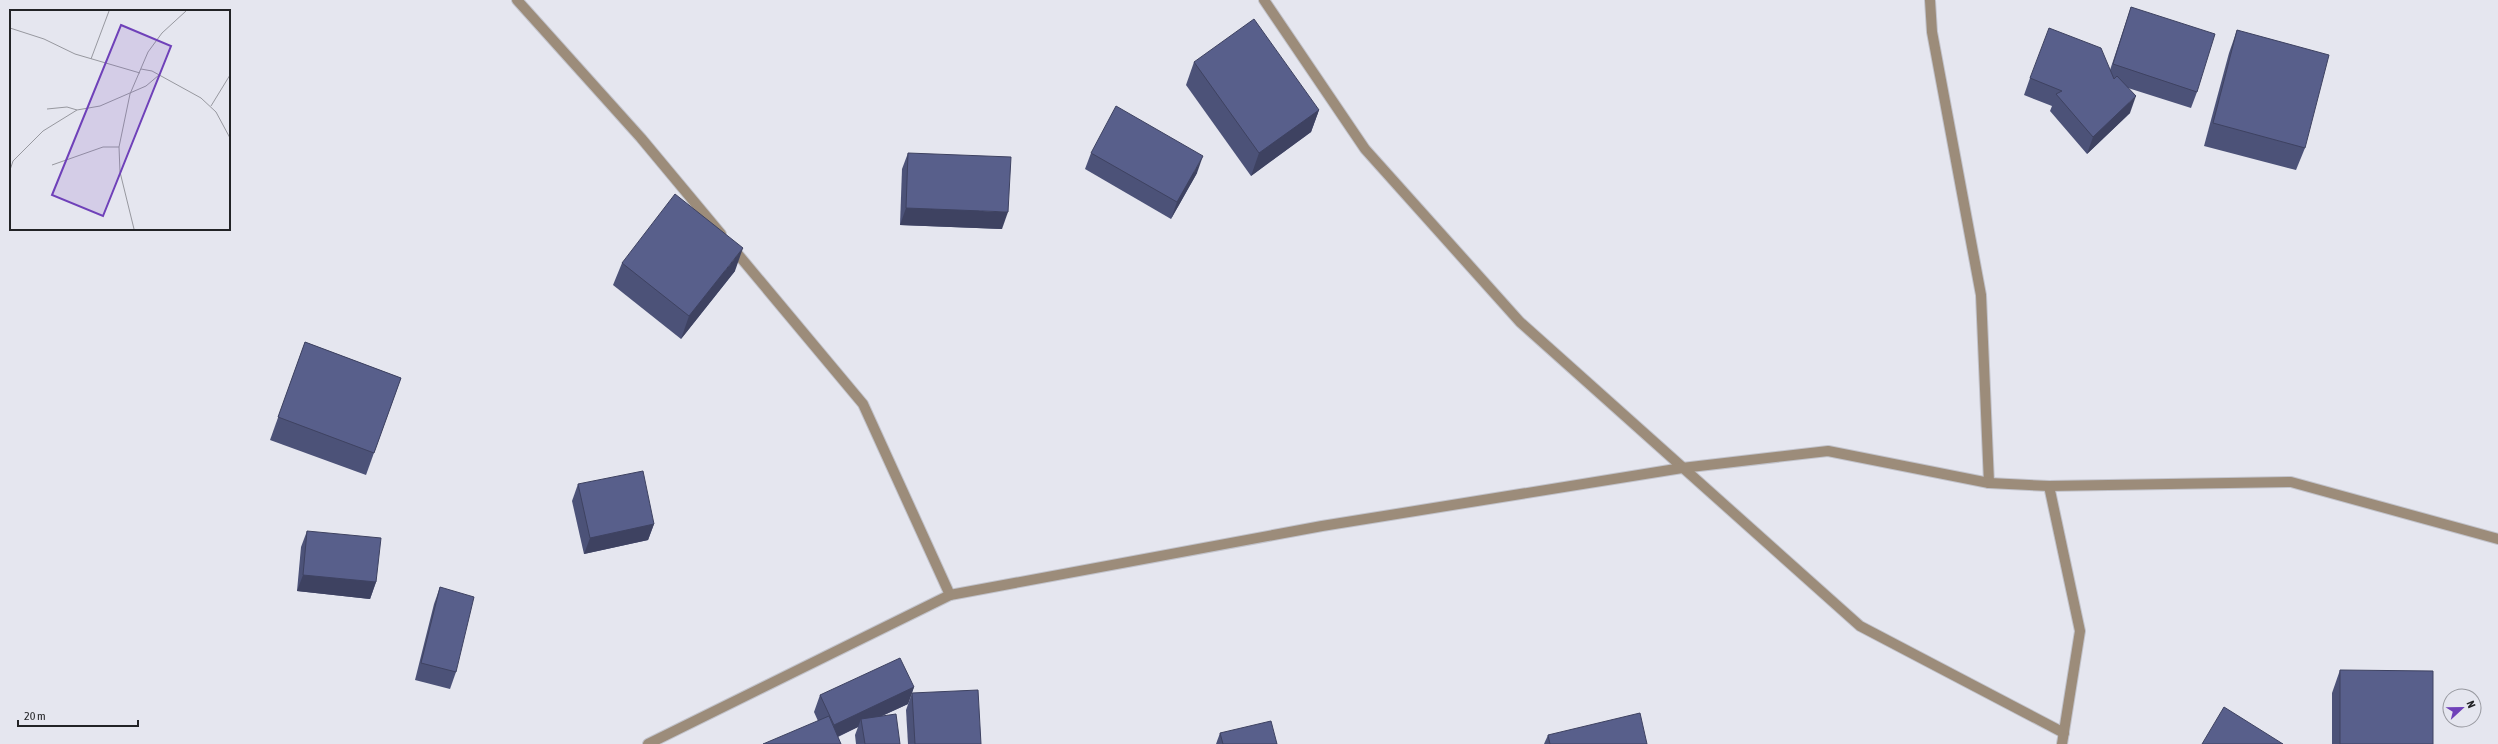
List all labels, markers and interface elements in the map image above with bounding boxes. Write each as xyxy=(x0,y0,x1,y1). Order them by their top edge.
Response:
inset map xyxy=(10,10,230,230)
north arrow xyxy=(2442,688,2482,728)
text: N xyxy=(2464,699,2478,710)
scale bar xyxy=(18,702,138,728)
text: 20 m xyxy=(24,709,46,723)

